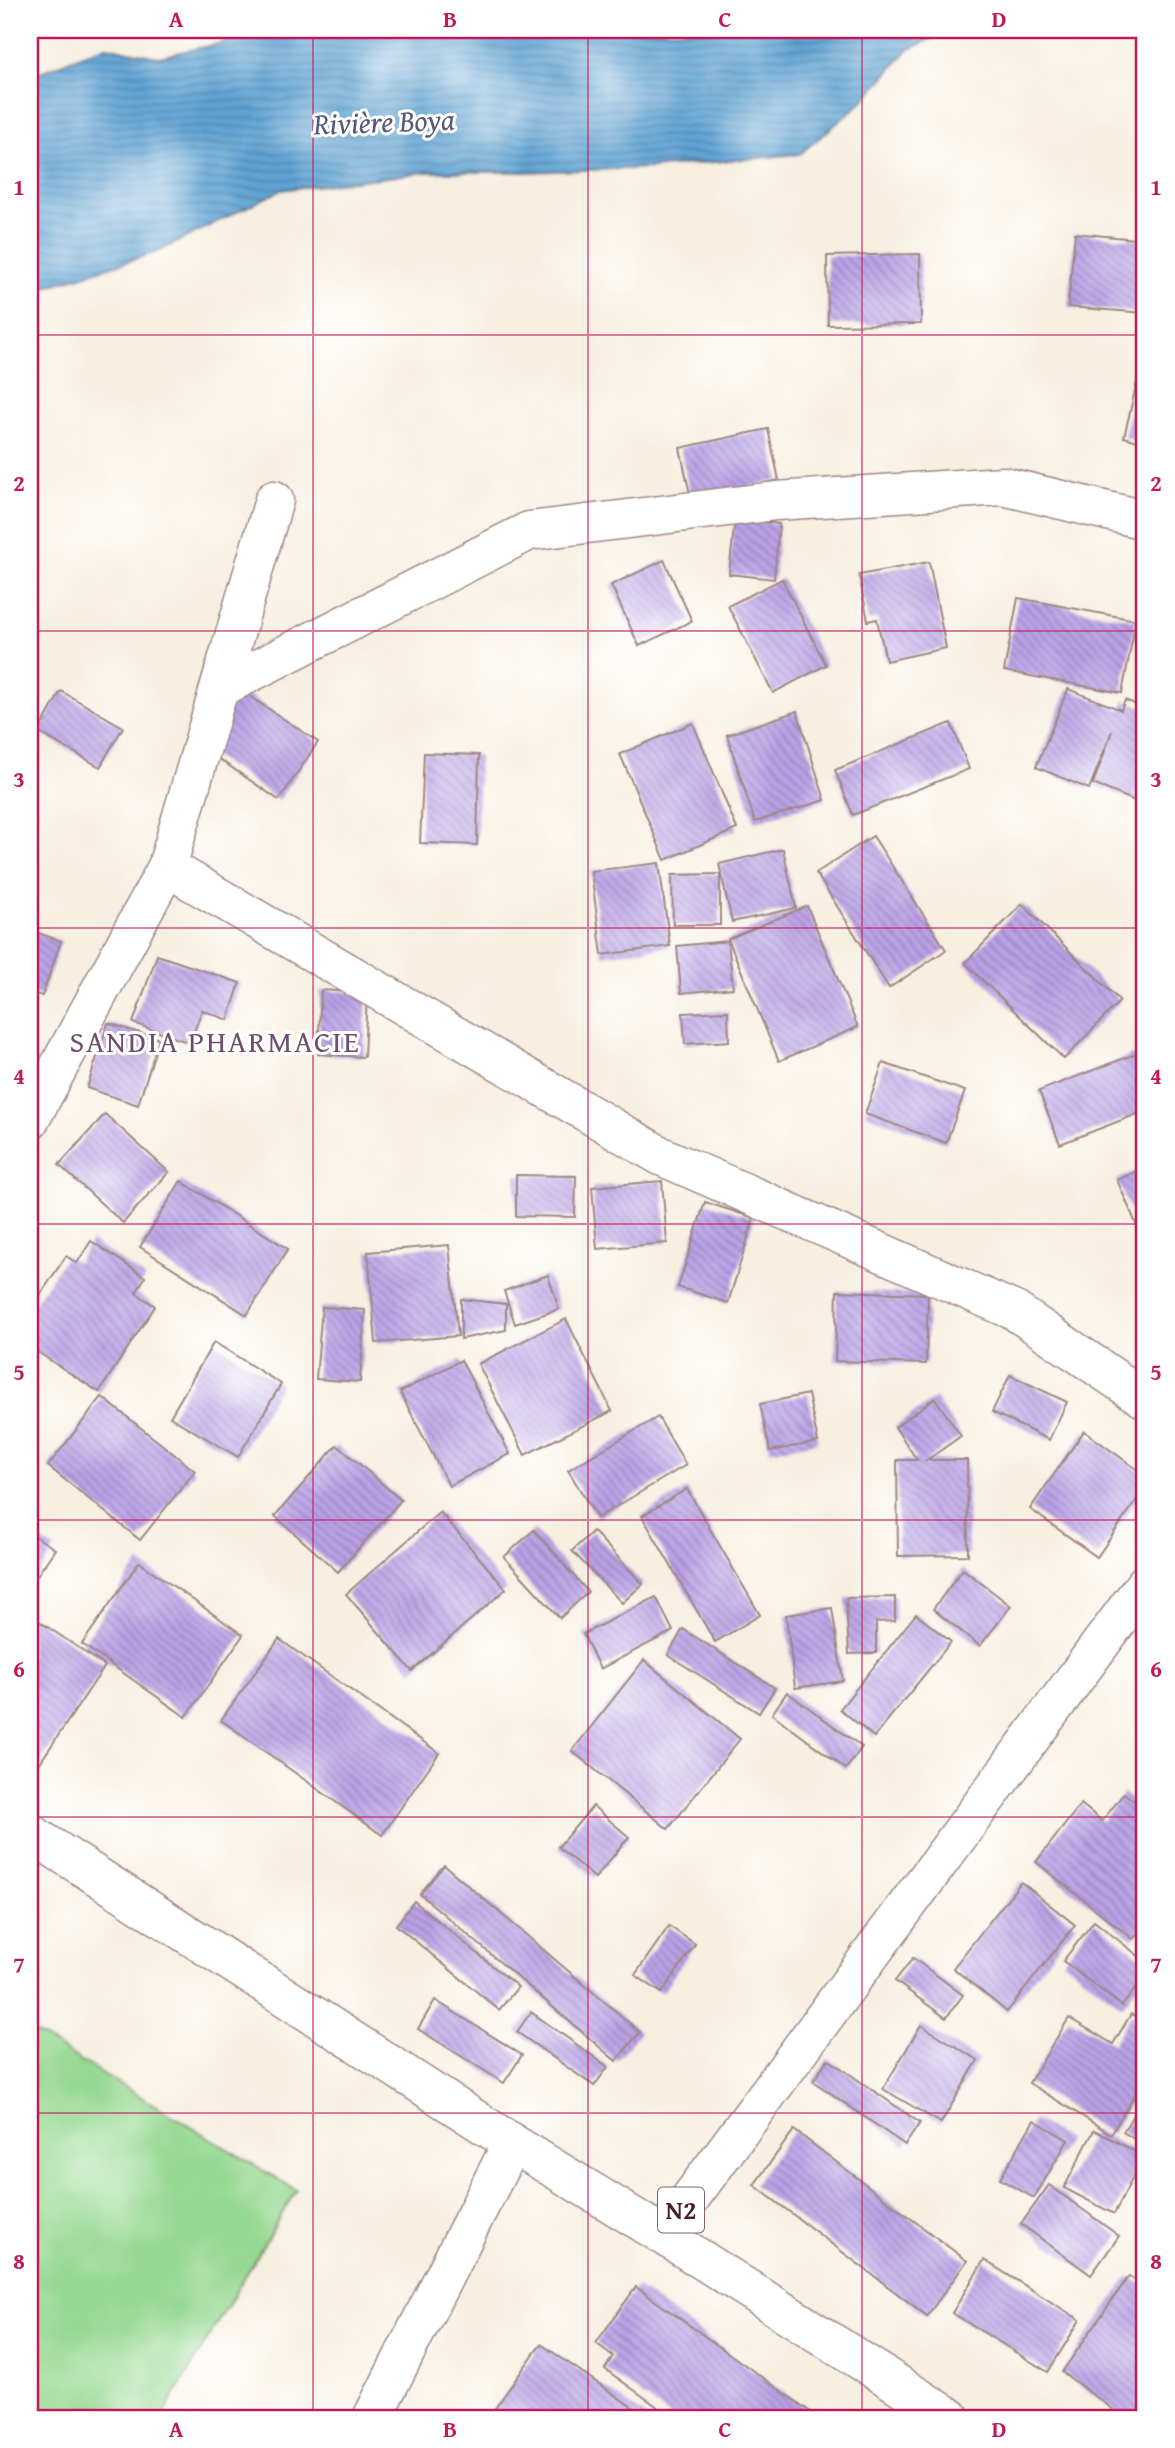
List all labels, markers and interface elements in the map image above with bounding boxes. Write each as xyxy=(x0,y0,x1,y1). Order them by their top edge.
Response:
text: A xyxy=(169,2,184,35)
text: B xyxy=(443,2,457,35)
text: C xyxy=(718,2,732,35)
text: D xyxy=(992,2,1007,35)
water label: Rivière Boya xyxy=(312,97,455,145)
text: 1 xyxy=(13,170,25,203)
text: 1 xyxy=(1150,170,1162,203)
text: 2 xyxy=(13,466,25,499)
text: 2 xyxy=(1150,466,1162,499)
text: 3 xyxy=(13,762,25,795)
text: 3 xyxy=(1150,762,1162,795)
district label: SANDIA PHARMACIE xyxy=(69,1019,361,1063)
text: 4 xyxy=(13,1059,25,1092)
text: 4 xyxy=(1150,1059,1162,1092)
text: 5 xyxy=(13,1355,25,1388)
text: 5 xyxy=(1150,1355,1162,1388)
text: 6 xyxy=(13,1652,25,1685)
text: 6 xyxy=(1150,1652,1162,1685)
text: 7 xyxy=(13,1948,25,1981)
text: 7 xyxy=(1150,1948,1162,1981)
road number: N2 xyxy=(658,2188,704,2232)
text: 8 xyxy=(13,2244,25,2277)
text: 8 xyxy=(1150,2244,1162,2277)
text: A xyxy=(169,2412,184,2445)
text: B xyxy=(443,2412,457,2445)
text: C xyxy=(718,2412,732,2445)
text: D xyxy=(992,2412,1007,2445)

